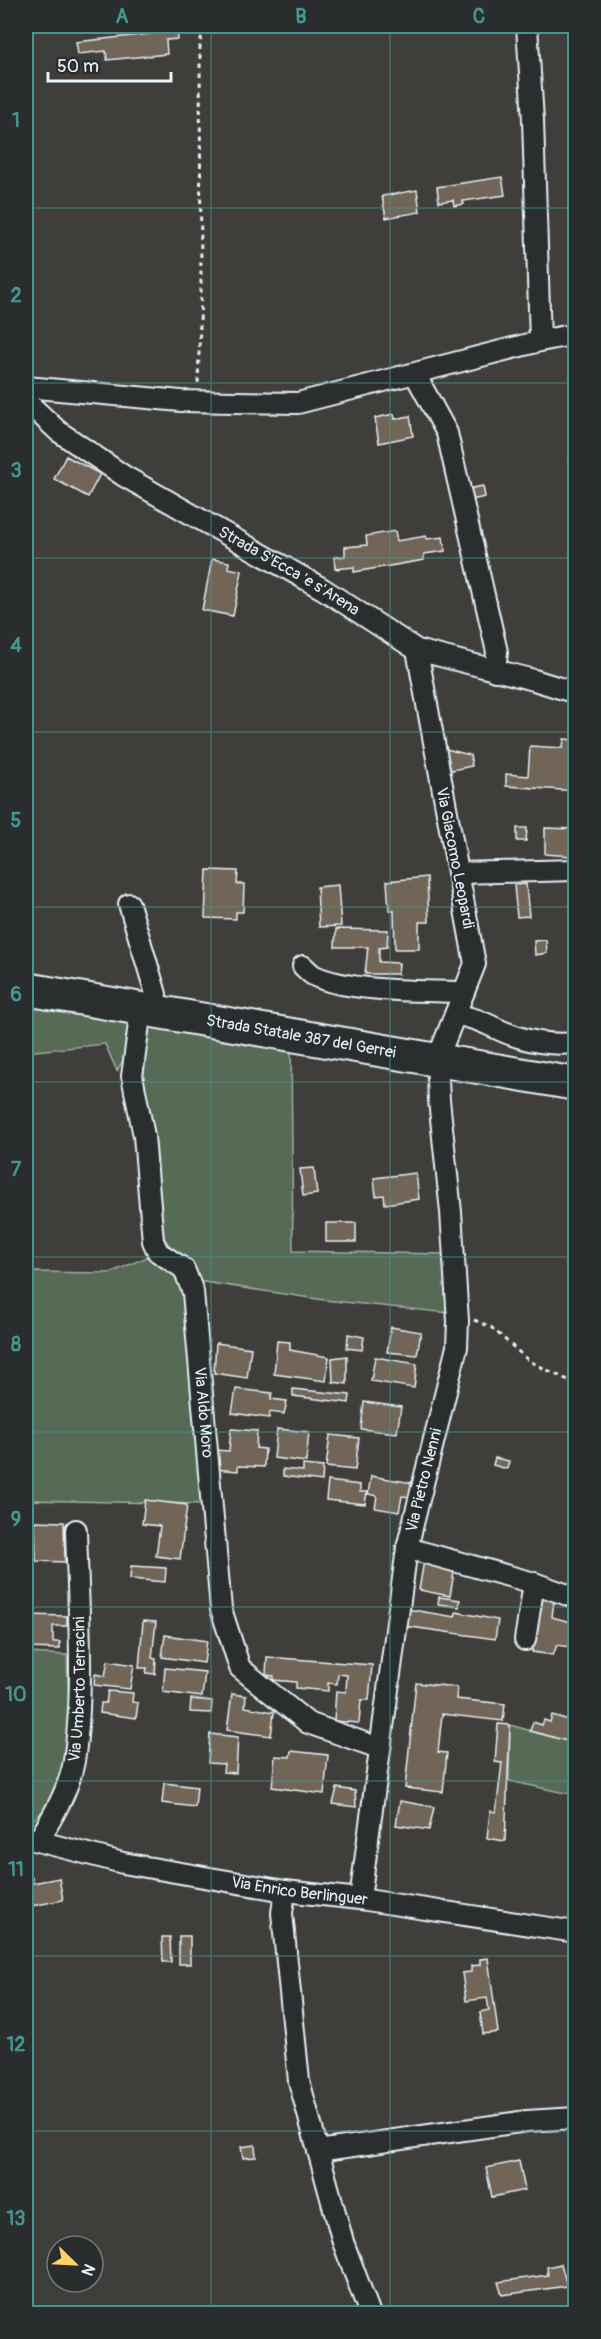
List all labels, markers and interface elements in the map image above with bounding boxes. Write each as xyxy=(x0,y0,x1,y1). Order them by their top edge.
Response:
text: A xyxy=(116,4,129,29)
text: B xyxy=(295,4,307,29)
text: C xyxy=(473,4,485,29)
scale bar xyxy=(48,45,171,83)
text: 50 m xyxy=(57,55,99,78)
text: 1 xyxy=(12,108,20,133)
text: 2 xyxy=(10,283,22,308)
text: 3 xyxy=(10,458,22,483)
street label: Strada S'Ecca 'e s'Arena xyxy=(215,522,363,620)
text: 4 xyxy=(10,633,22,658)
street label: Via Giacomo Leopardi xyxy=(431,786,479,930)
text: 5 xyxy=(11,808,22,833)
text: 6 xyxy=(10,982,22,1007)
street label: Strada Statale 387 del Gerrei xyxy=(205,1010,397,1063)
text: 7 xyxy=(11,1157,22,1182)
text: 8 xyxy=(11,1332,21,1357)
street label: Via Aldo Moro xyxy=(190,1366,218,1459)
street label: Via Pietro Nenni xyxy=(401,1426,446,1534)
text: 9 xyxy=(11,1507,21,1532)
street label: Via Umberto Terracini xyxy=(64,1616,90,1764)
text: 10 xyxy=(5,1682,27,1707)
text: 11 xyxy=(8,1857,24,1882)
street label: Via Enrico Berlinguer xyxy=(230,1872,369,1910)
text: 12 xyxy=(7,2032,26,2057)
text: 13 xyxy=(7,2206,25,2231)
north arrow xyxy=(45,2234,105,2294)
text: N xyxy=(76,2261,99,2279)

